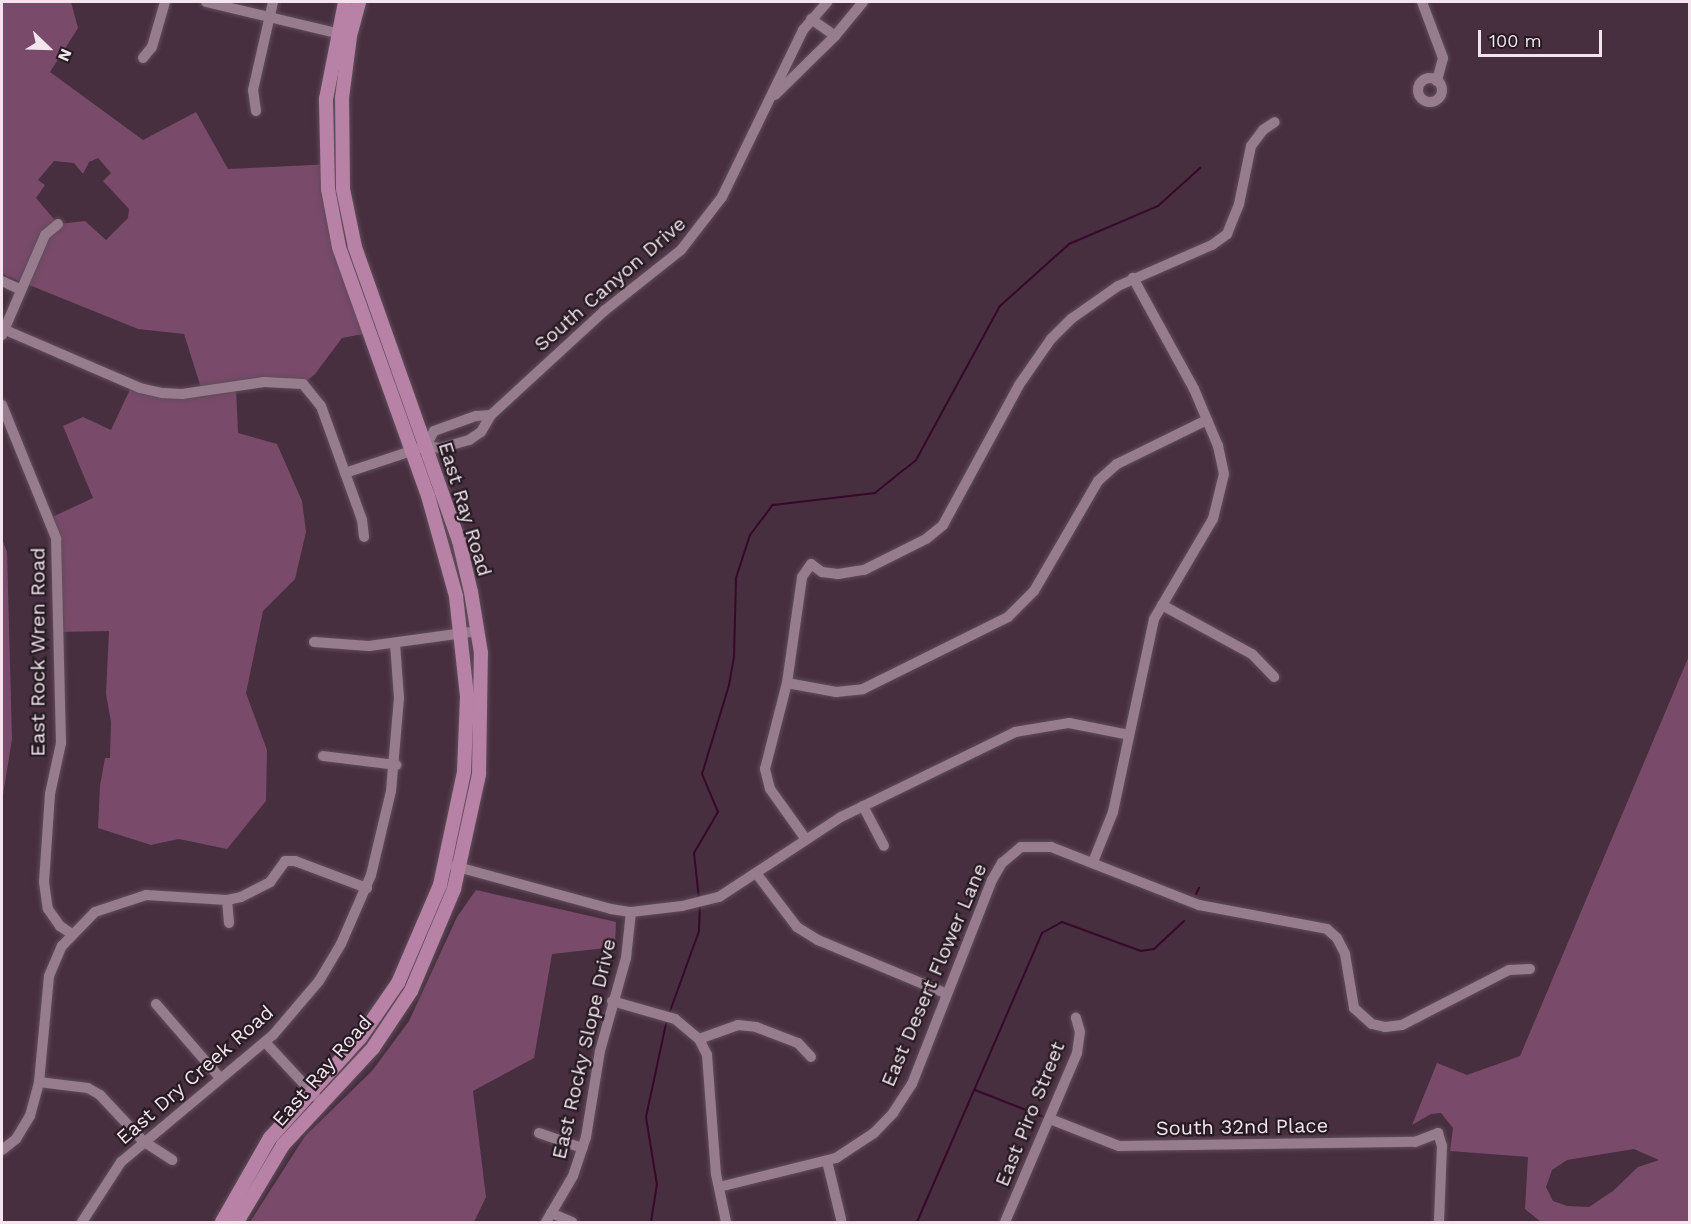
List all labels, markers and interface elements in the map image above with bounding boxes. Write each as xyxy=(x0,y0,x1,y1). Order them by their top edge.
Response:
north arrow xyxy=(18,18,78,78)
scale bar xyxy=(1481,18,1606,56)
text: 100 m xyxy=(1489,30,1542,51)
text: N xyxy=(54,46,76,64)
street label: South Canyon Drive xyxy=(529,212,691,356)
street label: East Ray Road xyxy=(433,439,497,579)
street label: East Rock Wren Road xyxy=(26,547,50,757)
street label: East Desert Flower Lane xyxy=(876,860,992,1090)
street label: East Rocky Slope Drive xyxy=(547,936,621,1162)
street label: East Dry Creek Road xyxy=(111,1000,279,1150)
street label: East Ray Road xyxy=(267,1010,377,1132)
street label: East Piro Street xyxy=(990,1038,1070,1190)
street label: South 32nd Place xyxy=(1156,1113,1328,1141)

